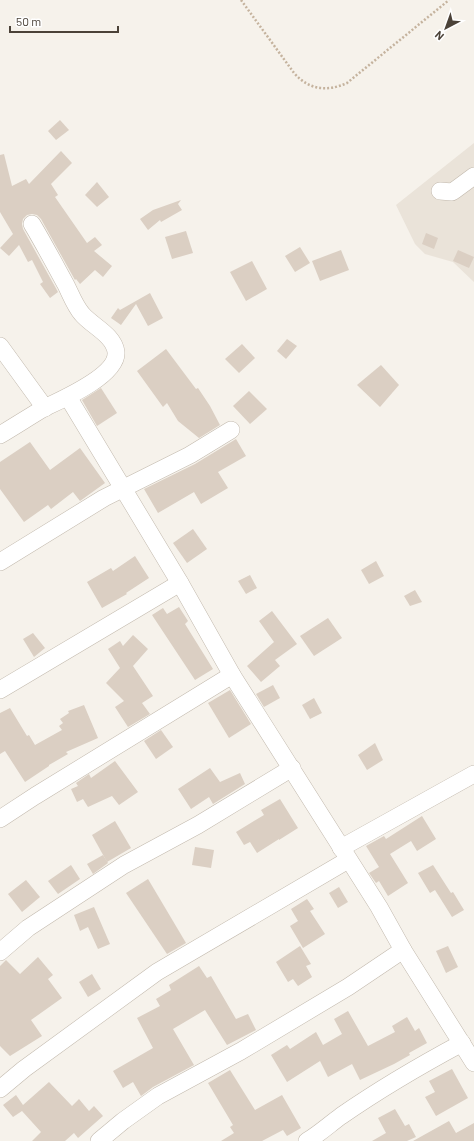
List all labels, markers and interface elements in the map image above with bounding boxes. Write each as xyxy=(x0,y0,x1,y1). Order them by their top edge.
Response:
scale bar xyxy=(10,8,118,34)
north arrow xyxy=(426,8,466,48)
text: 50 m xyxy=(16,14,41,28)
text: N xyxy=(432,29,446,43)

